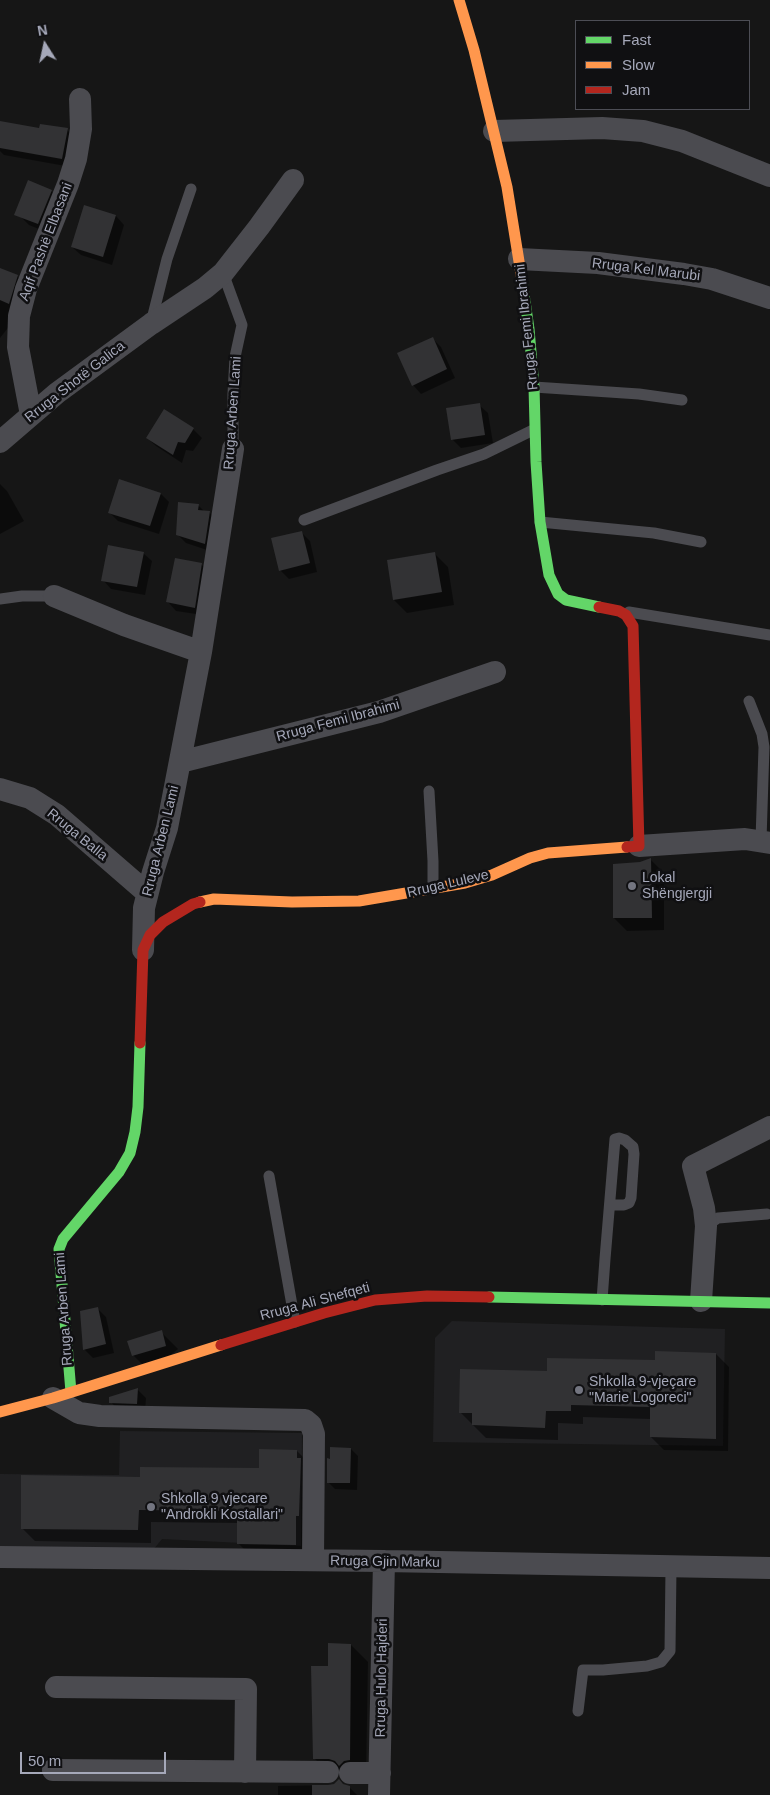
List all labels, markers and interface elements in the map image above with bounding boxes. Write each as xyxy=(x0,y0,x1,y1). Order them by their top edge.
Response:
north arrow xyxy=(20,20,70,70)
legend xyxy=(575,20,750,110)
text: N xyxy=(36,21,49,39)
text: Fast xyxy=(622,31,651,48)
text: Slow xyxy=(622,56,655,73)
text: Jam xyxy=(622,81,650,98)
street label: Aqif Pashë Elbasani xyxy=(16,180,76,304)
street label: Rruga Kel Marubi xyxy=(591,255,701,285)
street label: Rruga Femi Ibrahimi xyxy=(512,263,542,391)
street label: Rruga Shotë Galica xyxy=(22,338,128,426)
street label: Rruga Arben Lami xyxy=(221,356,245,470)
street label: Rruga Femi Ibrahimi xyxy=(275,696,401,746)
street label: Rruga Arben Lami xyxy=(139,784,183,898)
street label: Rruga Balla xyxy=(43,805,111,865)
street label: Rruga Luleve xyxy=(406,866,490,902)
place label: Lokal Shëngjergji xyxy=(642,870,712,902)
marker: Lokal Shëngjergji xyxy=(626,880,638,892)
street label: Rruga Arben Lami xyxy=(52,1252,76,1366)
street label: Rruga Ali Shefqeti xyxy=(258,1279,372,1325)
place label: Shkolla 9-vjeçare "Marie Logoreci" xyxy=(589,1374,696,1406)
marker: Shkolla 9-vjeçare "Marie Logoreci" xyxy=(573,1384,585,1396)
place label: Shkolla 9 vjecare "Androkli Kostallari" xyxy=(161,1491,283,1524)
marker: Shkolla 9 vjecare "Androkli Kostallari" xyxy=(145,1501,157,1513)
street label: Rruga Gjin Marku xyxy=(330,1553,440,1571)
street label: Rruga Hulo Hajderi xyxy=(373,1618,391,1738)
scale bar xyxy=(22,1742,169,1774)
text: 50 m xyxy=(28,1752,61,1769)

